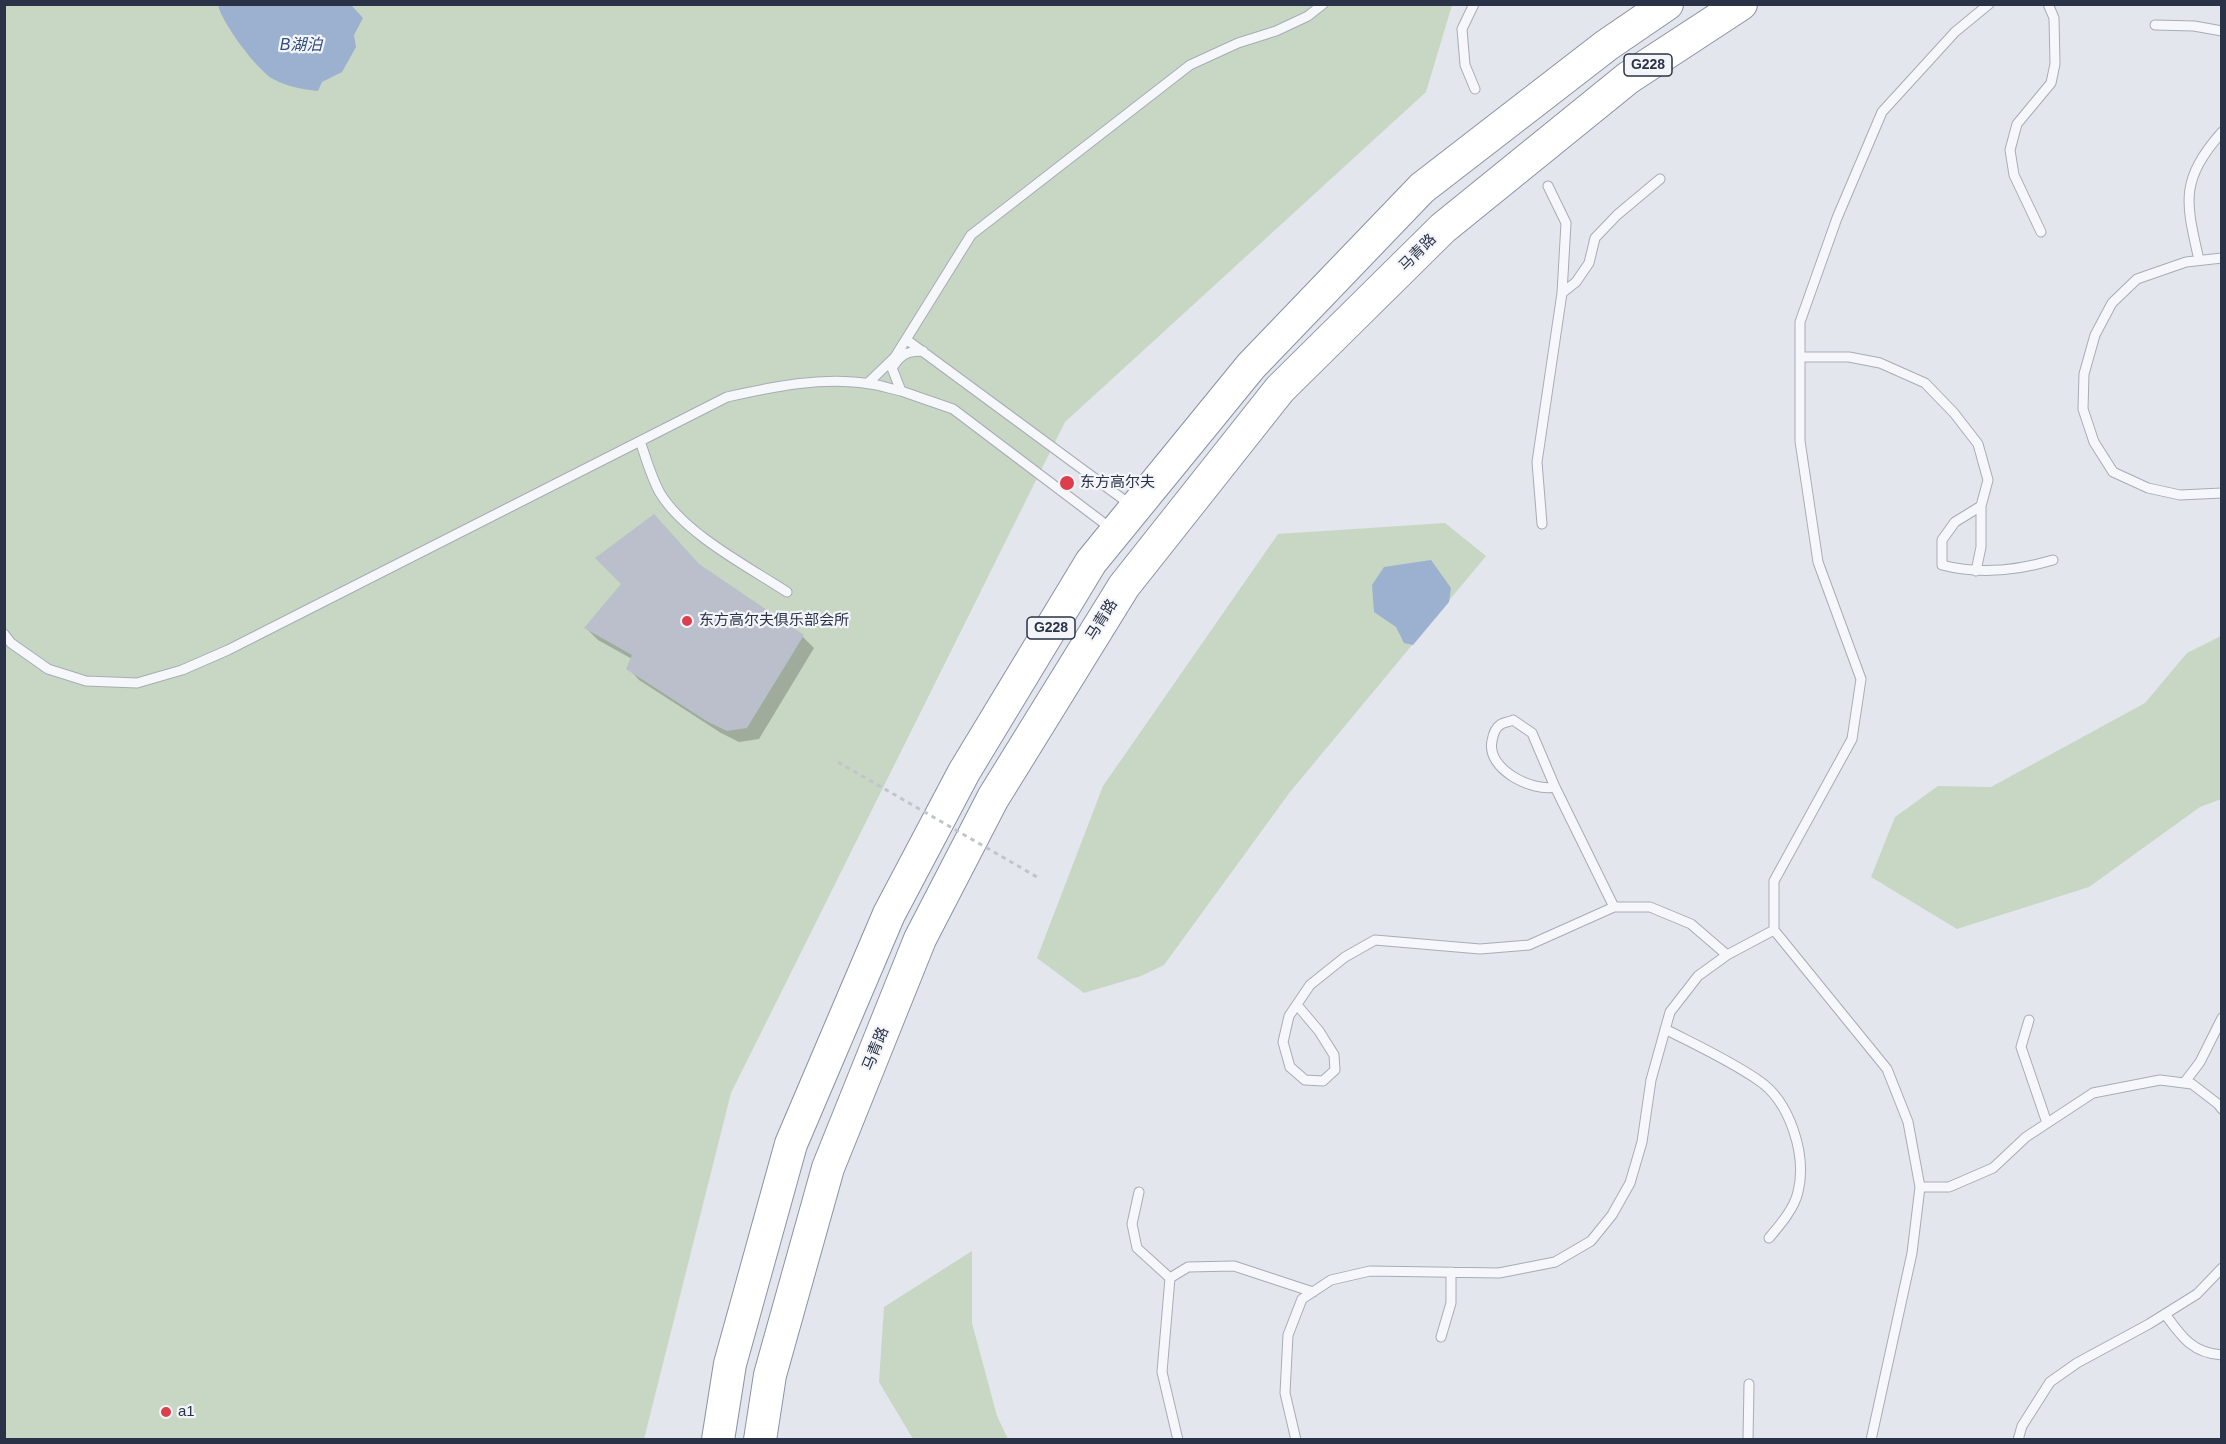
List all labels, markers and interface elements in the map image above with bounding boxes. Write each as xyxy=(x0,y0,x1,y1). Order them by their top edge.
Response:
water label: B湖泊 xyxy=(280,36,322,56)
road number: G228 xyxy=(1624,54,1672,76)
street label: 马青路 xyxy=(1396,231,1440,275)
marker: 东方高尔夫 xyxy=(1058,474,1076,492)
place label: 东方高尔夫 xyxy=(1080,474,1155,492)
street label: 马青路 xyxy=(1082,596,1122,644)
place label: 东方高尔夫俱乐部会所 xyxy=(699,612,849,630)
marker: 东方高尔夫俱乐部会所 xyxy=(680,614,694,628)
road number: G228 xyxy=(1027,617,1075,639)
street label: 马青路 xyxy=(859,1025,893,1073)
place label: a1 xyxy=(178,1403,195,1421)
marker: a1 xyxy=(159,1405,173,1419)

